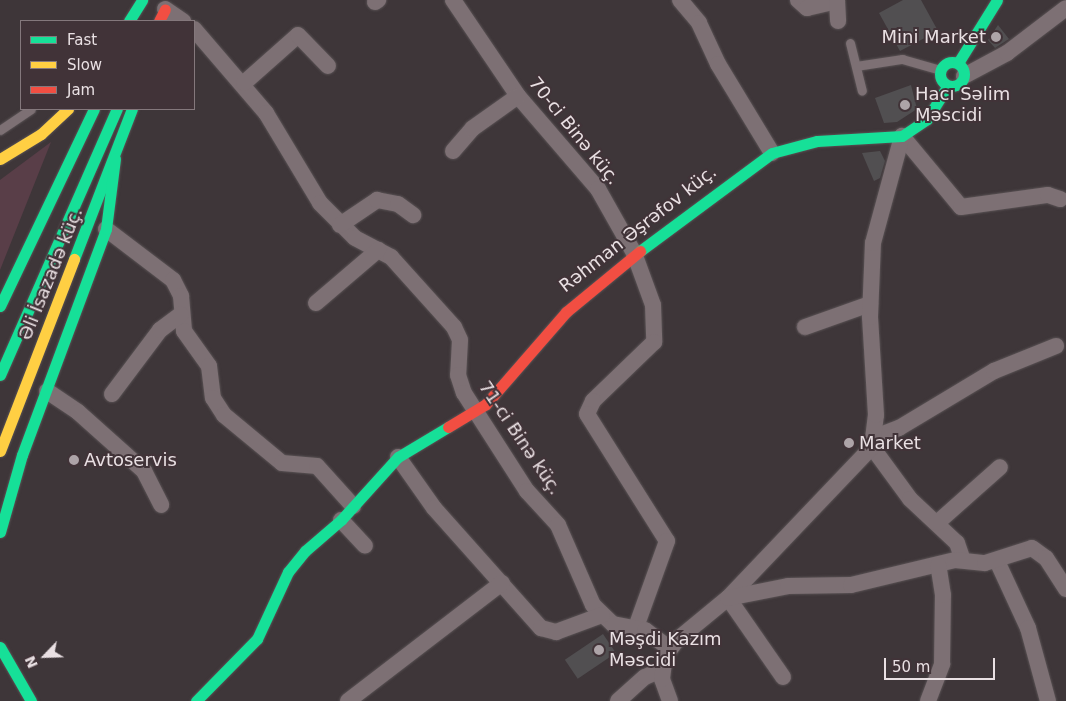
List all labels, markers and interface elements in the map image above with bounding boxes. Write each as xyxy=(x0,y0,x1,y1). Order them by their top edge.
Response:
legend xyxy=(20,20,195,110)
place label: Mini Market xyxy=(881,26,986,48)
text: Fast xyxy=(67,31,97,49)
marker: Mini Market xyxy=(990,31,1002,43)
text: Slow xyxy=(67,56,102,74)
street label: 70-ci Binə küç. xyxy=(524,73,624,189)
text: Jam xyxy=(67,81,95,99)
place label: Hacı Səlim Məscidi xyxy=(915,84,1010,126)
marker: Hacı Səlim Məscidi xyxy=(899,99,911,111)
street label: Rəhman Əşrəfov küç. xyxy=(555,161,721,297)
street label: Əli İsazadə küç. xyxy=(15,204,87,344)
street label: 71-ci Binə küç. xyxy=(474,377,566,499)
place label: Market xyxy=(859,432,921,454)
marker: Market xyxy=(843,437,855,449)
place label: Avtoservis xyxy=(84,449,177,471)
marker: Avtoservis xyxy=(68,454,80,466)
place label: Məşdi Kazım Məscidi xyxy=(609,629,722,672)
north arrow xyxy=(20,631,70,681)
marker: Məşdi Kazım Məscidi xyxy=(593,644,605,656)
scale bar xyxy=(886,648,997,680)
text: N xyxy=(22,653,41,671)
text: 50 m xyxy=(892,658,930,676)

